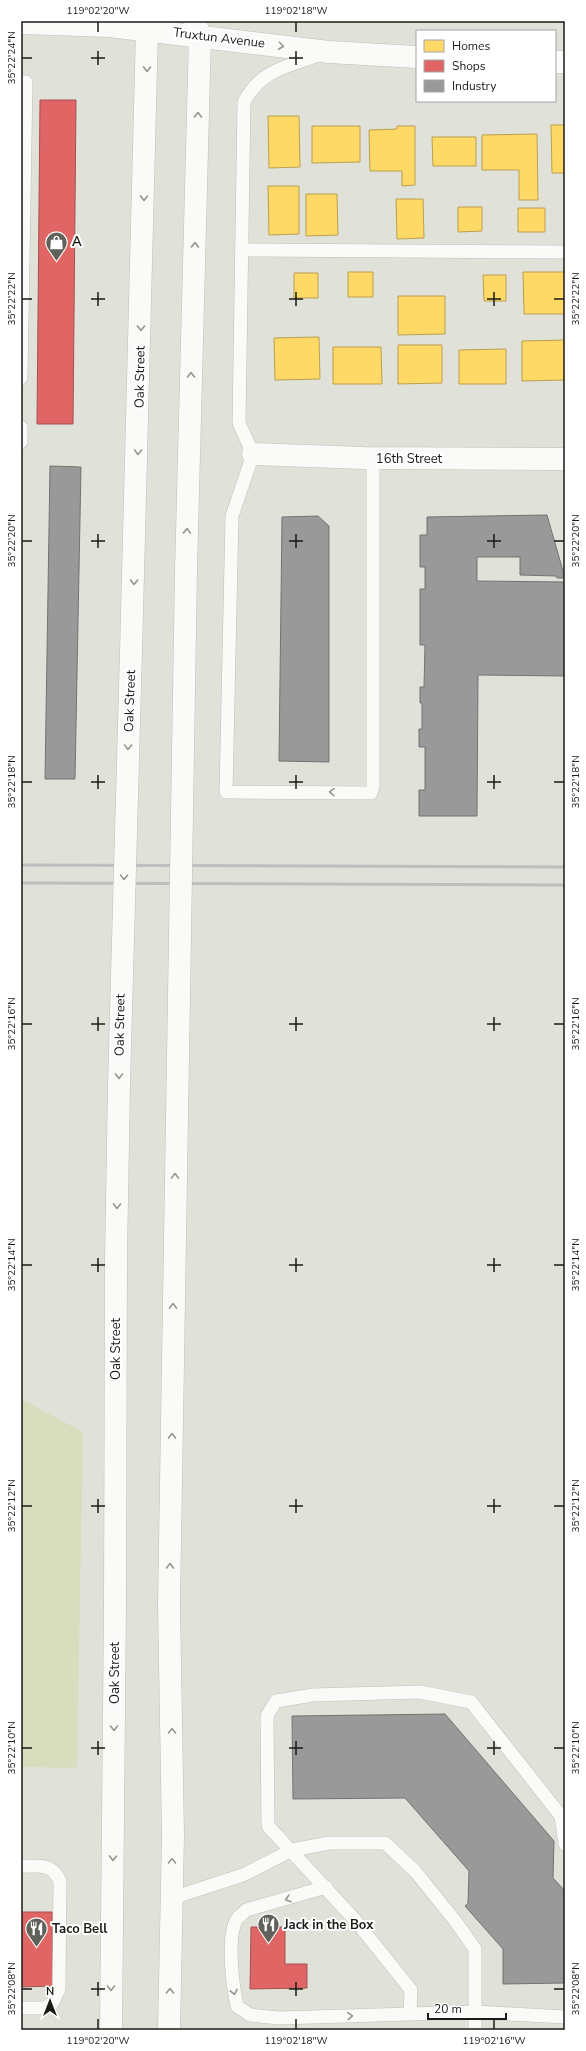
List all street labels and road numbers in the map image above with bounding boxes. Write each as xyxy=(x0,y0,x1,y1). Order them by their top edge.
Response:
street label: Truxtun Avenue xyxy=(172,23,266,53)
street label: Oak Street xyxy=(130,345,150,408)
street label: 16th Street xyxy=(376,450,443,468)
street label: Oak Street xyxy=(120,669,140,732)
street label: Oak Street xyxy=(110,993,130,1056)
street label: Oak Street xyxy=(107,1317,125,1380)
street label: Oak Street xyxy=(106,1641,124,1704)

